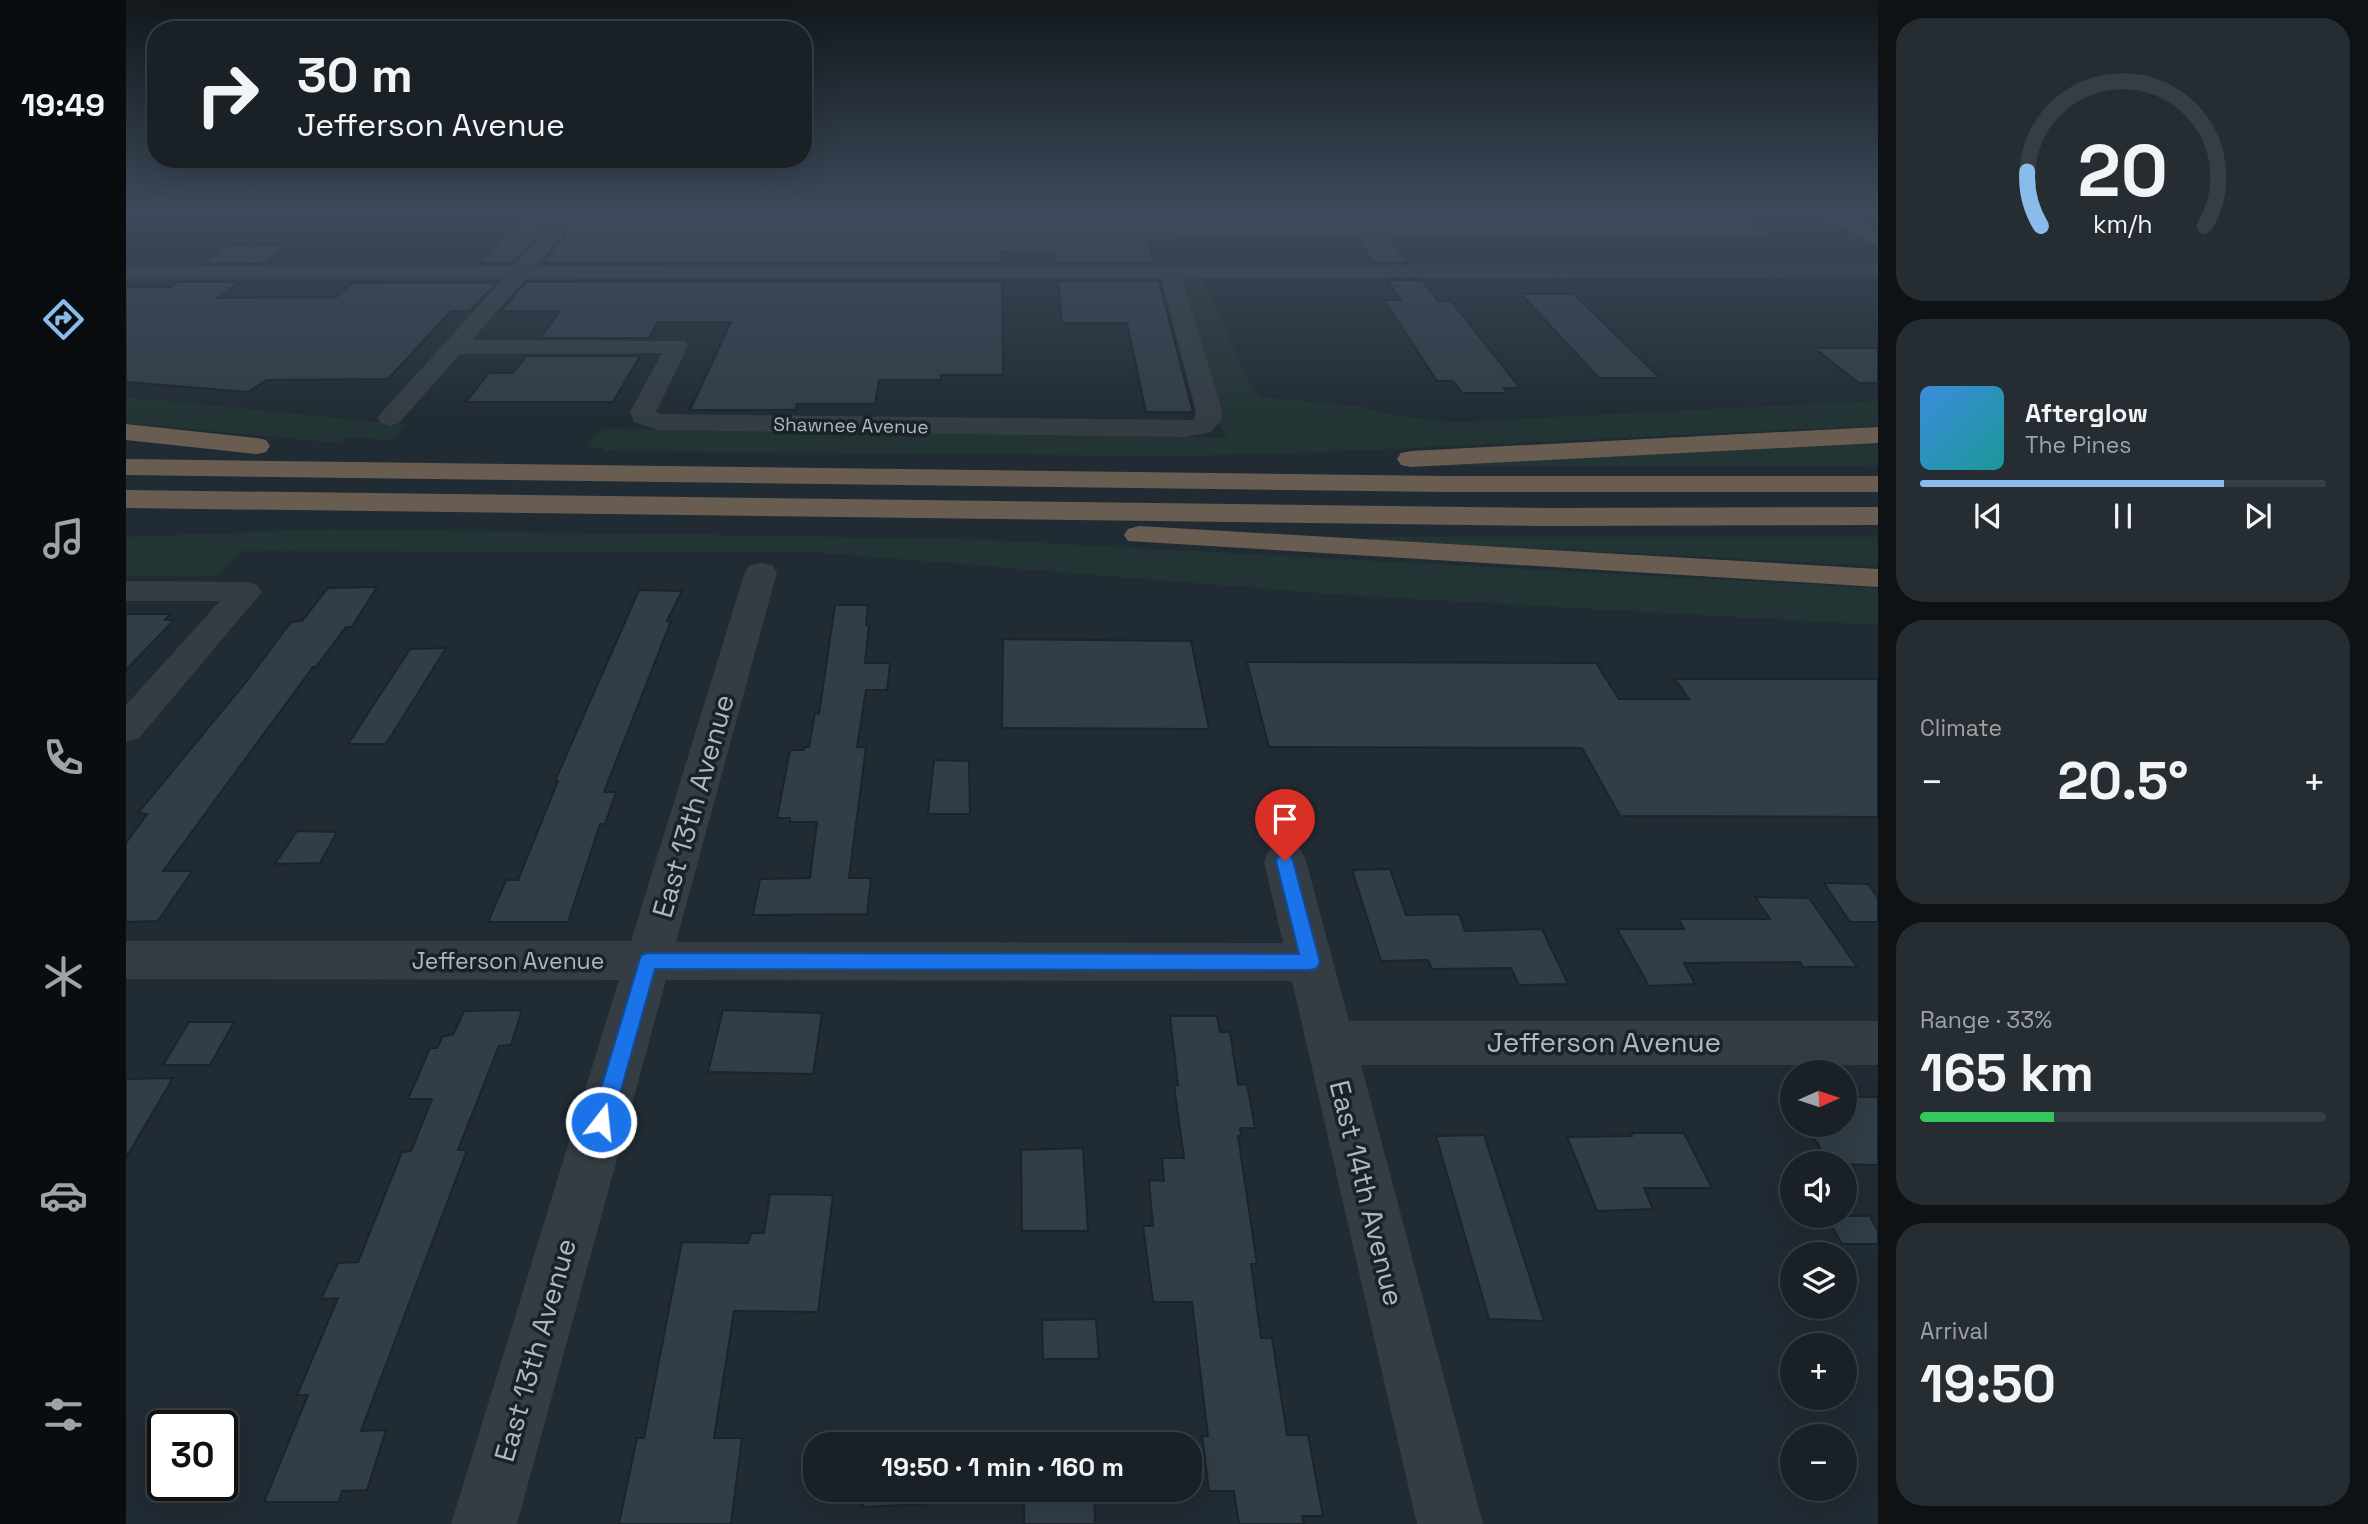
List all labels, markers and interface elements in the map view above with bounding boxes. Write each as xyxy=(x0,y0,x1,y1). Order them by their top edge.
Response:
text: 30 m xyxy=(297,44,413,106)
icon: right xyxy=(182,49,273,140)
text: 19:49 xyxy=(21,85,105,125)
text: Jefferson Avenue xyxy=(297,105,565,145)
text: 20 xyxy=(2078,124,2168,217)
text: km/h xyxy=(2093,207,2153,239)
icon: directions xyxy=(39,295,88,344)
text: Afterglow xyxy=(2025,396,2148,430)
street label: Shawnee Avenue xyxy=(773,412,929,439)
text: The Pines xyxy=(2025,430,2131,460)
icon: previous xyxy=(1969,497,2007,535)
icon: pause xyxy=(2104,497,2142,535)
icon: next xyxy=(2239,497,2277,535)
icon: music xyxy=(39,514,88,563)
street label: East 13th Avenue xyxy=(644,690,742,922)
text: Climate xyxy=(1920,713,2002,743)
icon: phone xyxy=(39,733,88,782)
text: 20.5° xyxy=(2057,748,2189,814)
text: − xyxy=(1920,758,1944,806)
text: + xyxy=(2302,758,2326,806)
pin xyxy=(1255,789,1315,861)
icon: arrive xyxy=(1266,800,1304,838)
street label: Jefferson Avenue xyxy=(412,946,604,976)
icon: climate xyxy=(39,952,88,1001)
text: Range · 33% xyxy=(1920,1005,2052,1035)
street label: Jefferson Avenue xyxy=(1487,1024,1721,1060)
text: 165 km xyxy=(1920,1040,2094,1106)
north arrow xyxy=(1780,1060,1857,1138)
map controls xyxy=(1780,1060,1857,1501)
street label: East 14th Avenue xyxy=(1322,1076,1412,1310)
position arrow xyxy=(564,1085,638,1159)
button: sound xyxy=(1780,1151,1857,1228)
icon: car xyxy=(39,1171,88,1220)
street label: East 13th Avenue xyxy=(486,1234,584,1466)
button: layers xyxy=(1780,1242,1857,1319)
text: Arrival xyxy=(1920,1316,1988,1346)
button: + xyxy=(1780,1333,1857,1410)
text: 19:50 xyxy=(1920,1351,2056,1417)
icon: filters xyxy=(39,1390,88,1439)
speed limit sign: 30 xyxy=(147,1410,238,1501)
button: − xyxy=(1780,1424,1857,1501)
text: 19:50 · 1 min · 160 m xyxy=(881,1450,1124,1484)

